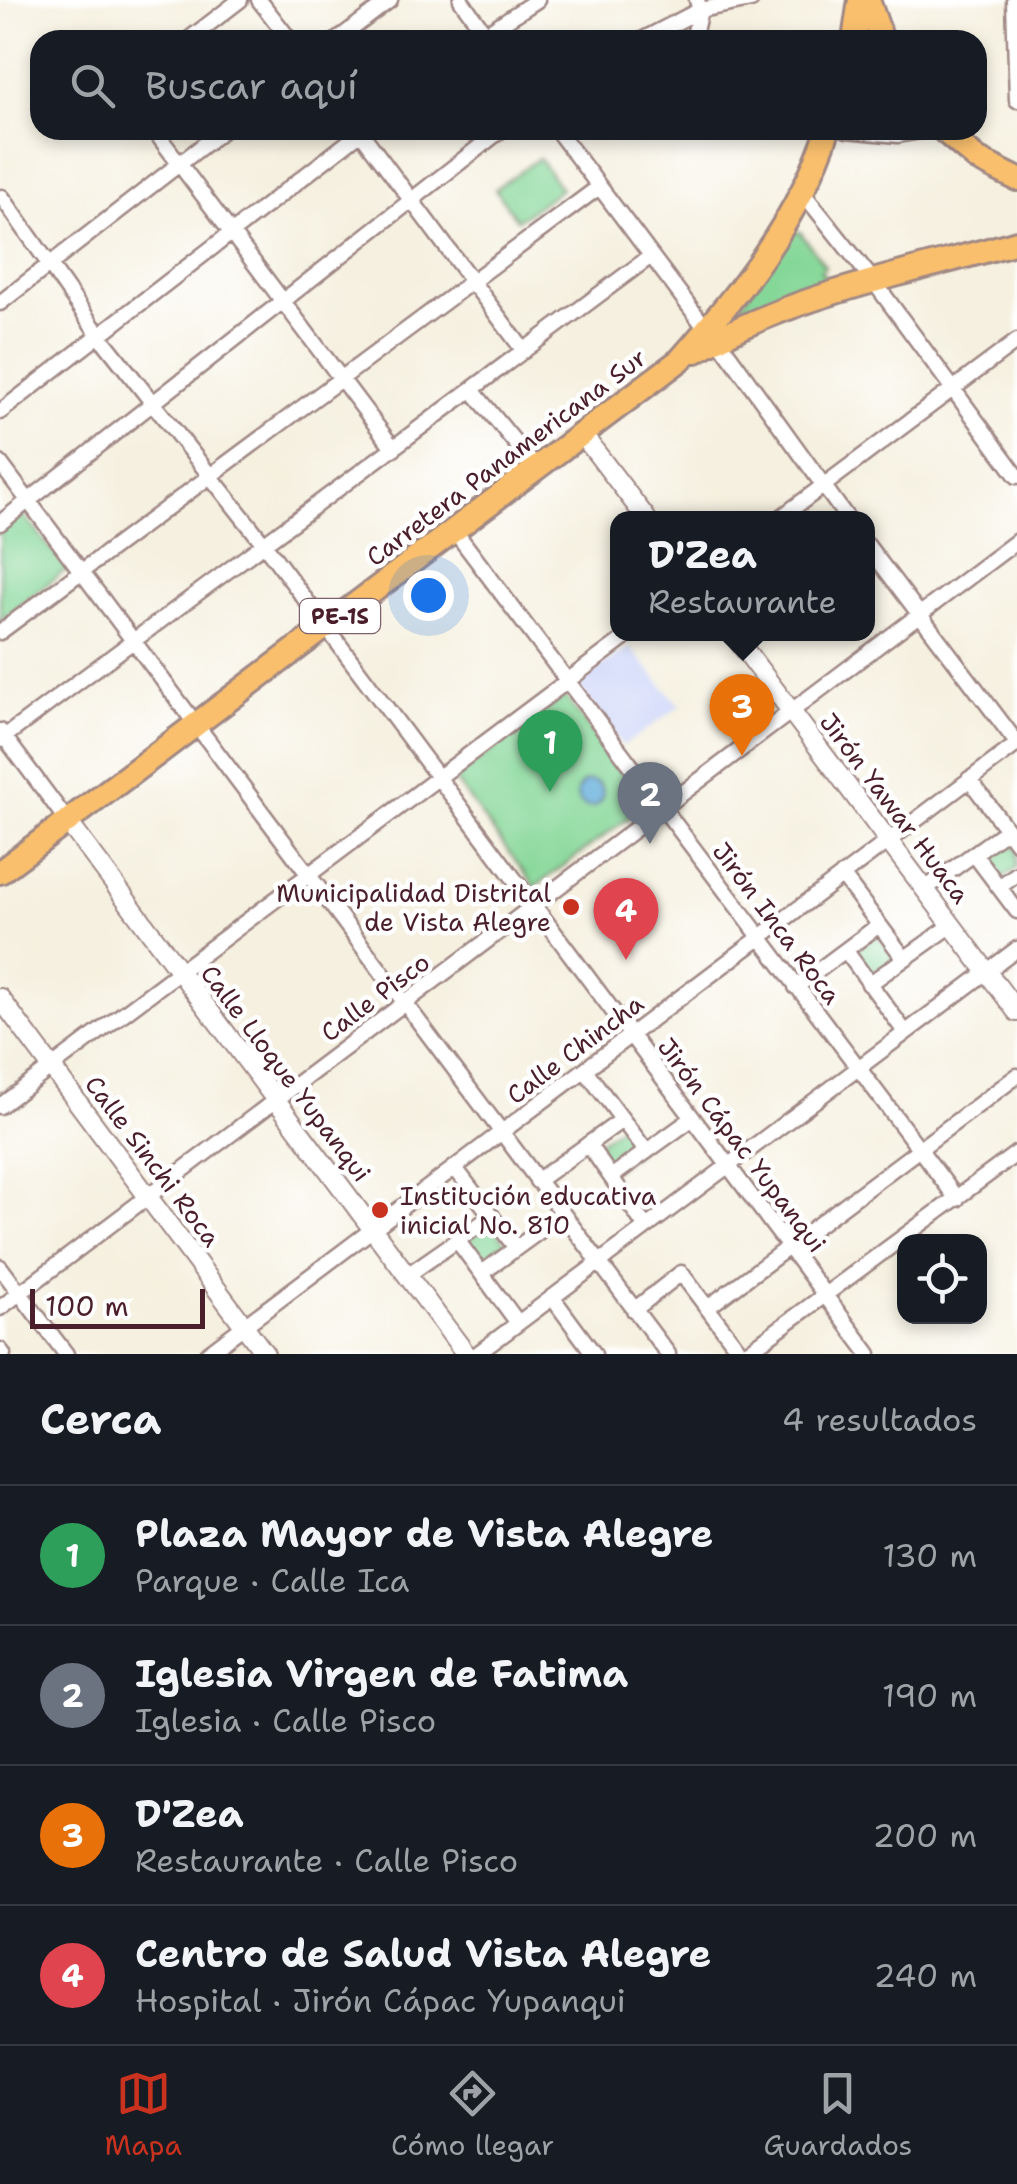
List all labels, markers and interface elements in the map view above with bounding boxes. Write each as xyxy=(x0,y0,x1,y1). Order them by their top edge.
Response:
search box xyxy=(30,30,987,140)
icon: search xyxy=(65,58,120,113)
text: Buscar aquí xyxy=(145,60,358,111)
street label: Carretera Panamericana Sur xyxy=(359,340,653,574)
popup xyxy=(610,511,875,641)
text: D'Zea xyxy=(648,529,757,580)
your location xyxy=(403,570,454,621)
text: Restaurante xyxy=(648,580,837,623)
road number: PE-1S xyxy=(300,599,380,633)
pin: 3 xyxy=(710,674,774,756)
street label: Jirón Yawar Huaca xyxy=(812,706,978,911)
pin: 1 xyxy=(518,710,582,792)
pin: 2 xyxy=(618,762,682,844)
street label: Jirón Inca Roca xyxy=(705,835,849,1011)
place label: Municipalidad Distrital de Vista Alegre xyxy=(276,876,551,939)
pin: 4 xyxy=(594,878,658,960)
marker: Municipalidad Distrital de Vista Alegre xyxy=(560,896,582,918)
street label: Calle Pisco xyxy=(314,945,436,1049)
street label: Calle Lloque Yupanqui xyxy=(193,958,379,1188)
street label: Calle Chincha xyxy=(500,986,651,1112)
street label: Jirón Cápac Yupanqui xyxy=(650,1031,834,1259)
street label: Calle Sinchi Roca xyxy=(77,1068,229,1254)
place label: Institución educativa inicial No. 810 xyxy=(400,1179,657,1242)
marker: Institución educativa inicial No. 810 xyxy=(369,1199,391,1221)
map controls xyxy=(897,1234,987,1324)
button: locate xyxy=(897,1234,987,1324)
scale bar xyxy=(30,1284,205,1328)
text: 100 m xyxy=(45,1287,129,1325)
text: Cerca xyxy=(40,1391,161,1447)
text: 4 resultados xyxy=(782,1398,977,1441)
text: Plaza Mayor de Vista Alegre xyxy=(135,1508,713,1559)
text: 1 xyxy=(65,1534,80,1577)
text: 130 m xyxy=(882,1534,977,1577)
text: Parque · Calle Ica xyxy=(135,1559,409,1602)
text: Iglesia Virgen de Fatima xyxy=(135,1648,628,1699)
text: 2 xyxy=(61,1674,84,1717)
text: 190 m xyxy=(882,1674,977,1717)
text: Iglesia · Calle Pisco xyxy=(135,1699,436,1742)
text: D'Zea xyxy=(135,1788,244,1839)
text: 3 xyxy=(61,1814,84,1857)
text: 200 m xyxy=(873,1814,977,1857)
text: Restaurante · Calle Pisco xyxy=(135,1839,518,1882)
text: Centro de Salud Vista Alegre xyxy=(135,1928,711,1979)
text: 4 xyxy=(61,1954,84,1997)
text: 240 m xyxy=(874,1954,977,1997)
text: Hospital · Jirón Cápac Yupanqui xyxy=(135,1979,626,2022)
tab: Mapa xyxy=(105,2066,182,2164)
tab: Cómo llegar xyxy=(391,2066,554,2164)
tab: Guardados xyxy=(763,2066,912,2164)

